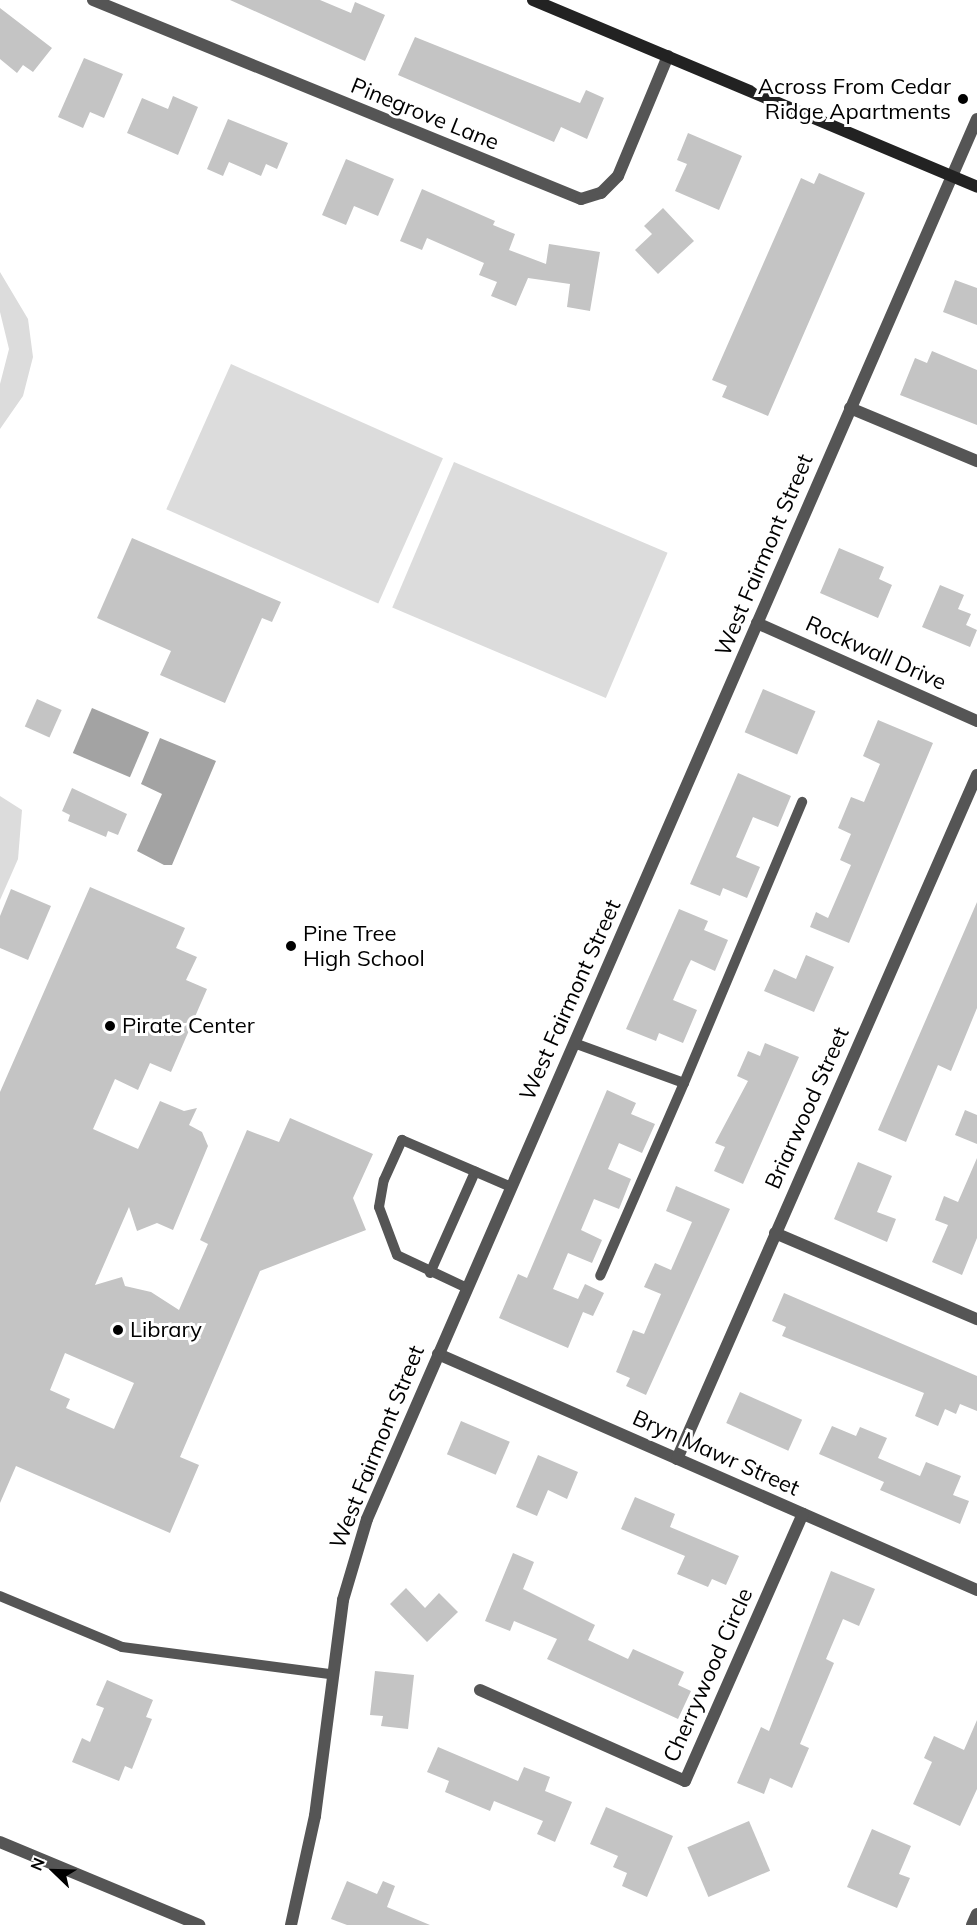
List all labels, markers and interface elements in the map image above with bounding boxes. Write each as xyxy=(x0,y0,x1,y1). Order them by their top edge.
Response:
street label: Pinegrove Lane xyxy=(347,72,503,156)
place label: Across From Cedar Ridge Apartments xyxy=(758,73,951,124)
marker: Across From Cedar Ridge Apartments xyxy=(956,92,970,106)
street label: West Fairmont Street xyxy=(709,450,819,660)
street label: Rockwall Drive xyxy=(802,610,950,696)
street label: West Fairmont Street xyxy=(514,896,626,1104)
place label: Pine Tree High School xyxy=(303,920,425,972)
marker: Pine Tree High School xyxy=(284,939,298,953)
place label: Pirate Center xyxy=(122,1013,255,1039)
marker: Pirate Center xyxy=(103,1019,117,1033)
street label: Briarwood Street xyxy=(760,1023,854,1193)
place label: Library xyxy=(130,1317,202,1343)
marker: Library xyxy=(111,1323,125,1337)
street label: West Fairmont Street xyxy=(324,1342,430,1552)
street label: Bryn Mawr Street xyxy=(629,1404,803,1502)
street label: Cherrywood Circle xyxy=(658,1584,758,1766)
north arrow xyxy=(24,1841,84,1901)
text: N xyxy=(26,1854,49,1873)

